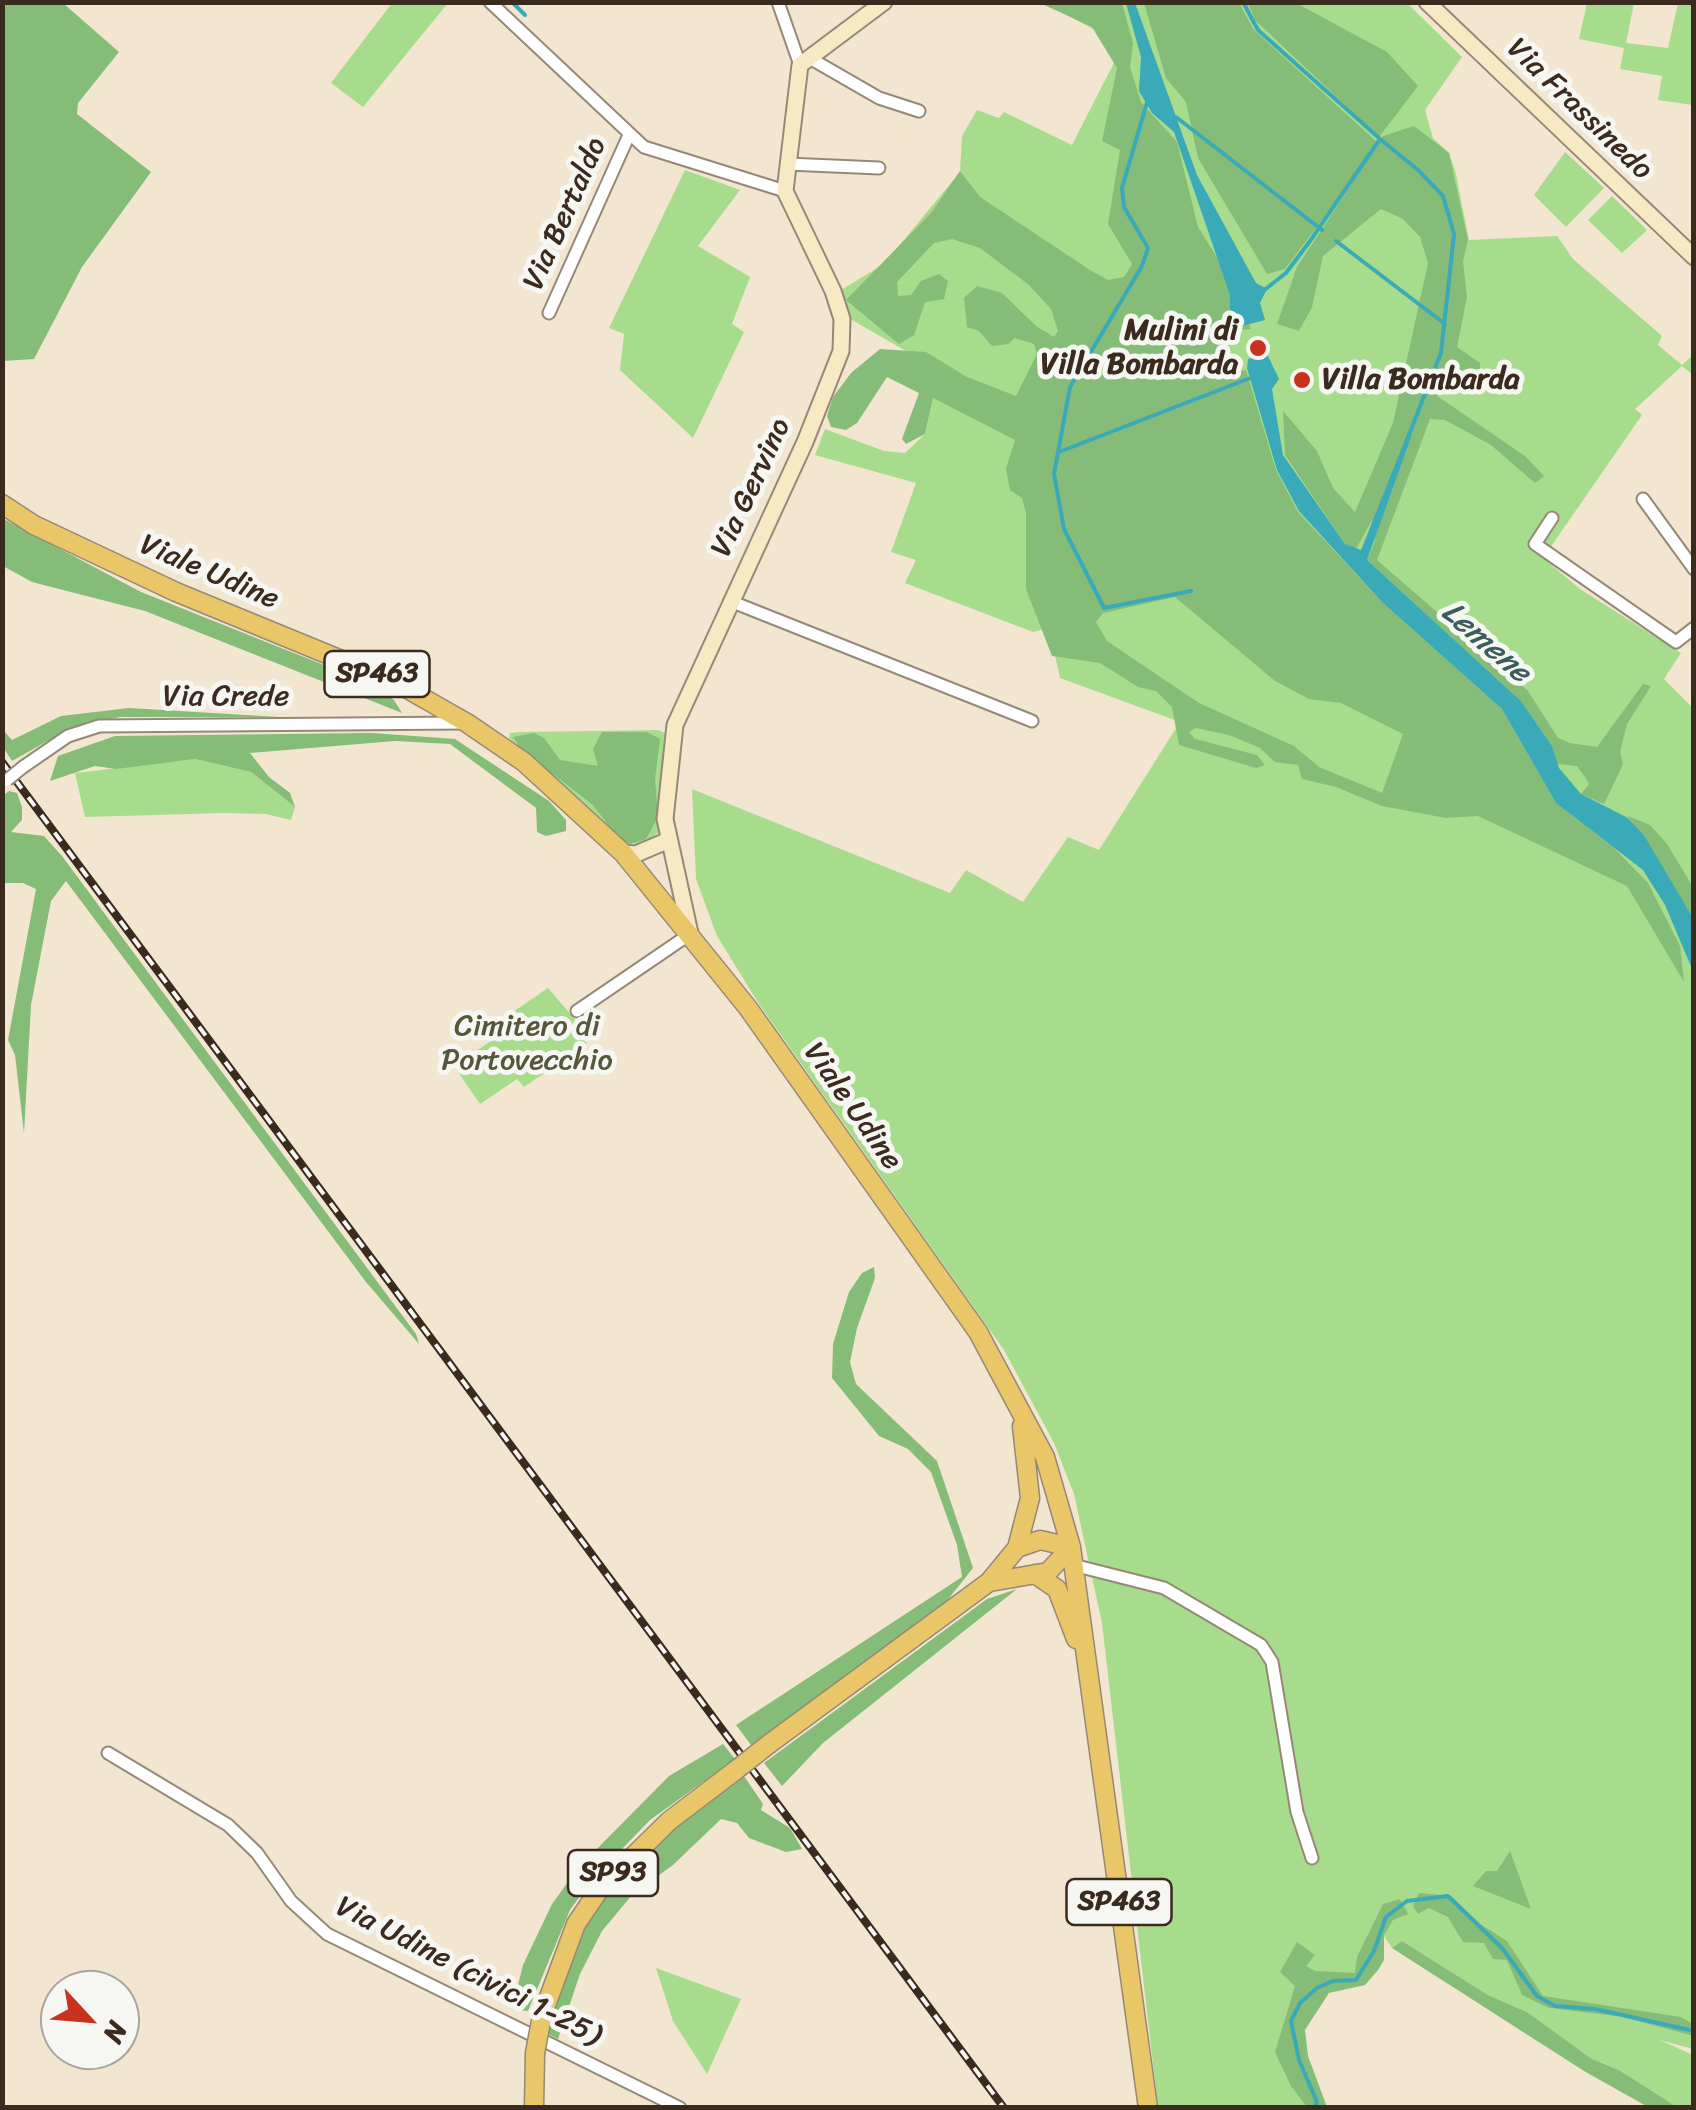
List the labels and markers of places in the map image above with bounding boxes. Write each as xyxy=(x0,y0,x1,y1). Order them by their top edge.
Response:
place label: Mulini di Villa Bombarda xyxy=(1040,313,1238,384)
marker: Mulini di Villa Bombarda xyxy=(1247,337,1269,359)
place label: Villa Bombarda xyxy=(1322,362,1520,398)
marker: Villa Bombarda xyxy=(1291,369,1313,391)

